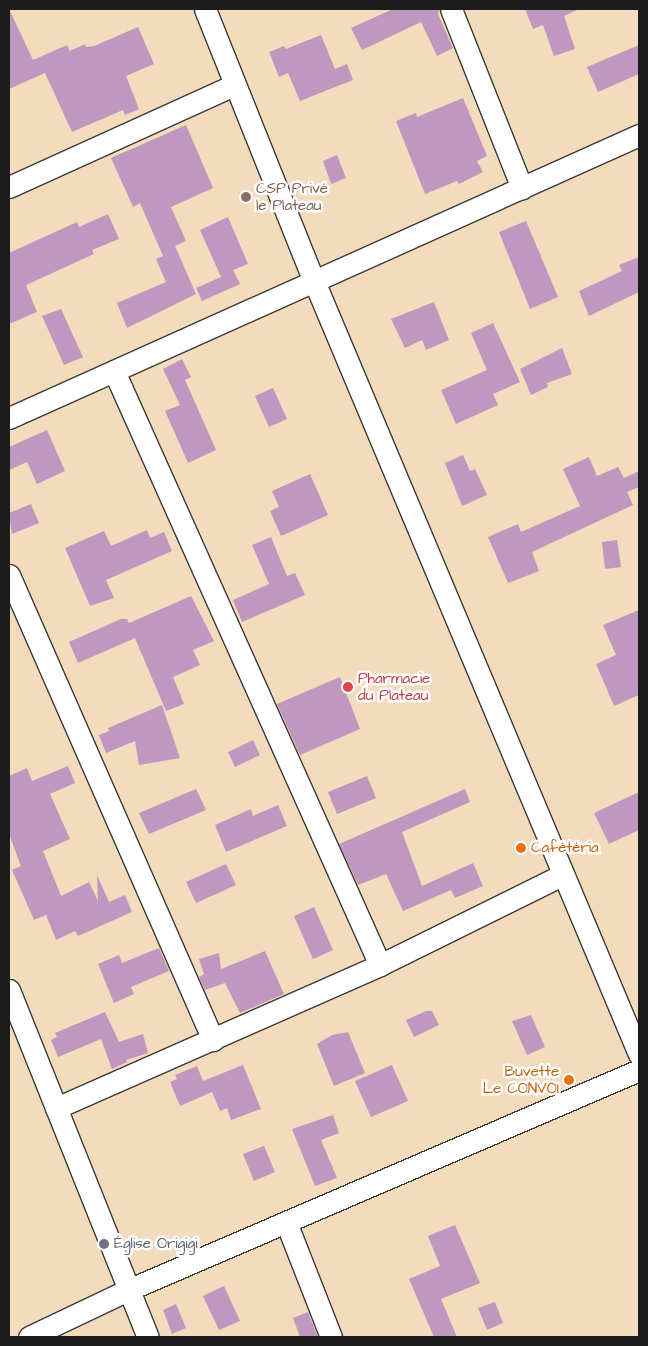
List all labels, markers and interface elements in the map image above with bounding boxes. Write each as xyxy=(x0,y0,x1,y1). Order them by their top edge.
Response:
place label: CSP Privé le Plateau xyxy=(256,179,328,214)
marker: CSP Privé le Plateau xyxy=(240,191,252,203)
place label: Pharmacie du Plateau xyxy=(358,669,430,704)
marker: Pharmacie du Plateau xyxy=(342,681,354,693)
place label: Cafétéria xyxy=(531,839,599,857)
marker: Cafétéria xyxy=(515,842,527,854)
place label: Buvette Le CONVOI xyxy=(483,1062,559,1097)
marker: Buvette Le CONVOI xyxy=(563,1074,575,1086)
place label: Église Origigi xyxy=(114,1235,197,1253)
marker: Église Origigi xyxy=(98,1238,110,1250)

